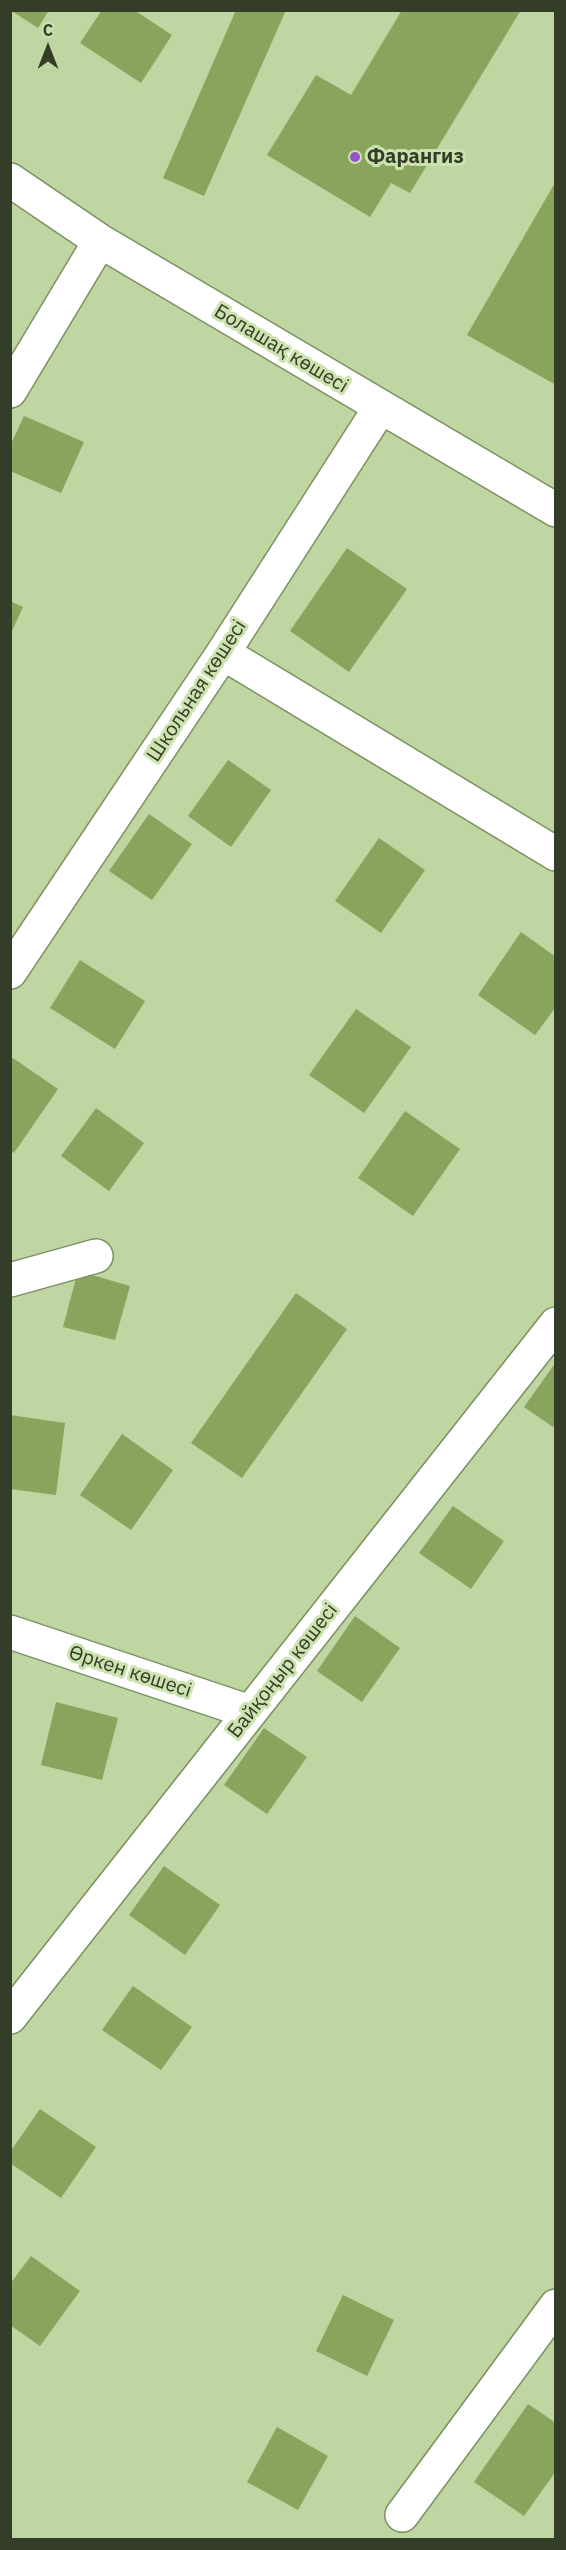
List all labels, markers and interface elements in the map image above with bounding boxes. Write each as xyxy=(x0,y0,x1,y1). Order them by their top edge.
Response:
north arrow xyxy=(18,18,78,78)
text: С xyxy=(43,20,53,40)
place label: Фарангиз xyxy=(367,145,464,169)
marker: Фарангиз xyxy=(348,150,362,164)
street label: Болашақ көшесі xyxy=(210,300,352,398)
street label: Школьная көшесі xyxy=(142,616,252,766)
street label: Байқоңыр көшесі xyxy=(223,1599,343,1743)
street label: Өркен көшесі xyxy=(66,1641,194,1703)

